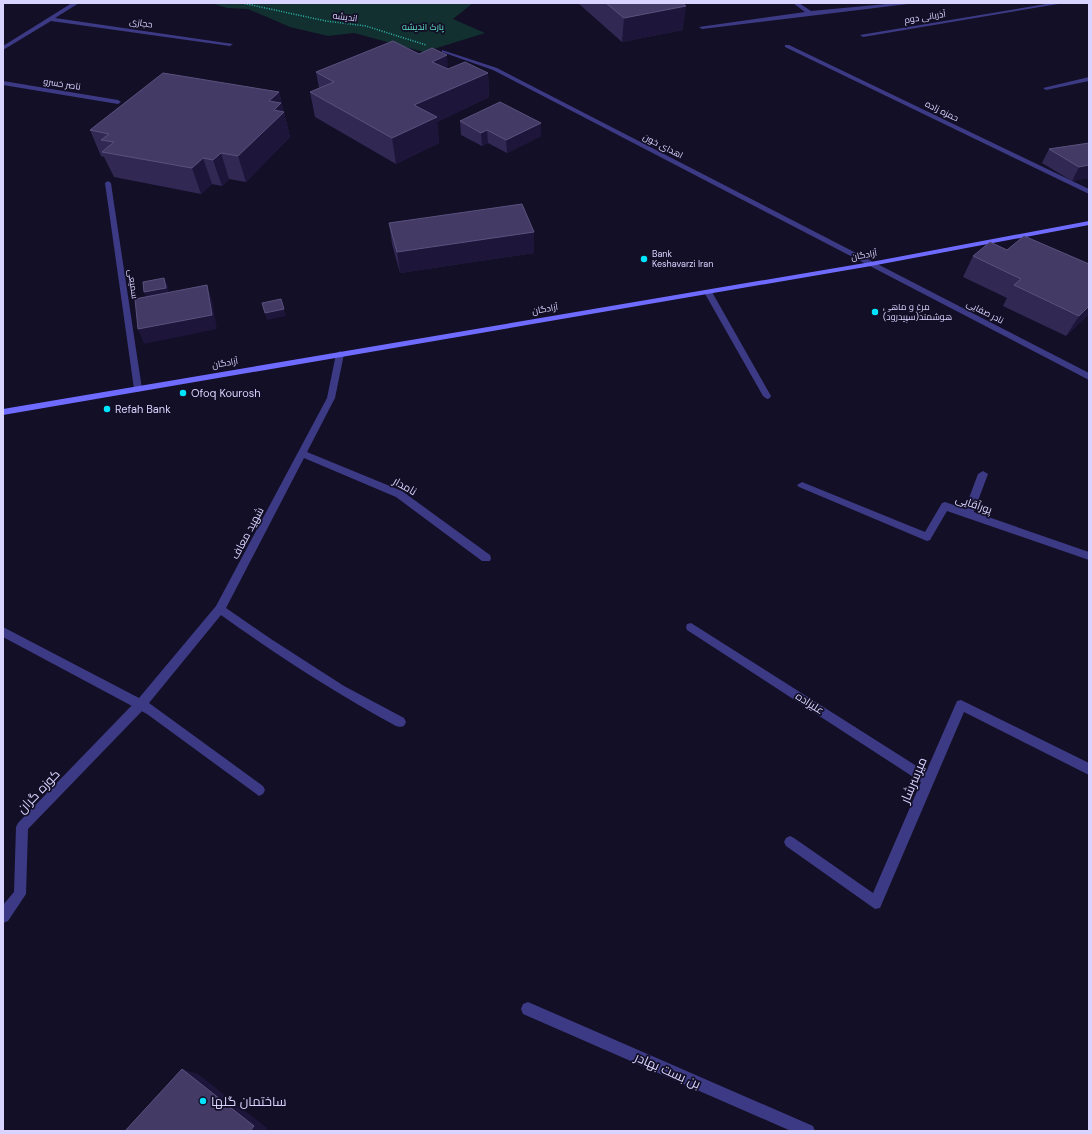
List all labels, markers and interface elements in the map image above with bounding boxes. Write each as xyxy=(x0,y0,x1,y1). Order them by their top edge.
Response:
street label: آذربانی دوم xyxy=(903,8,947,26)
street label: اندیشه xyxy=(332,9,358,25)
street label: حجازی xyxy=(129,15,153,31)
park label: پارک اندیشه xyxy=(402,21,445,33)
street label: ناصر خسرو xyxy=(43,75,81,93)
street label: حمزه زاده xyxy=(923,98,961,124)
street label: اهدای خون xyxy=(641,131,685,161)
street label: آزادگان xyxy=(850,247,879,263)
place label: Bank Keshavarzi Iran xyxy=(652,248,713,270)
marker: Bank Keshavarzi Iran xyxy=(639,254,649,264)
street label: سمیعی xyxy=(125,268,141,300)
street label: نادر صفایی xyxy=(964,298,1006,326)
street label: آزادگان xyxy=(531,301,560,317)
place label: مرغ و ماهی هوشمند(سپیدرود) xyxy=(883,301,952,323)
marker: مرغ و ماهی هوشمند(سپیدرود) xyxy=(870,307,880,317)
street label: آزادگان xyxy=(211,355,240,371)
place label: Ofoq Kourosh xyxy=(191,386,261,400)
marker: Ofoq Kourosh xyxy=(178,388,188,398)
place label: Refah Bank xyxy=(115,402,171,416)
marker: Refah Bank xyxy=(102,404,112,414)
street label: نامدار xyxy=(390,473,419,498)
street label: پورآقایی xyxy=(954,491,994,517)
street label: شهید معاف xyxy=(227,505,267,561)
street label: علیزاده xyxy=(793,689,827,717)
street label: میرسرشار xyxy=(896,755,931,807)
street label: کوزه گران xyxy=(13,766,64,817)
street label: بن بست بهادر xyxy=(631,1048,703,1093)
place label: ساختمان گلها xyxy=(211,1093,287,1110)
marker: ساختمان گلها xyxy=(198,1096,208,1106)

